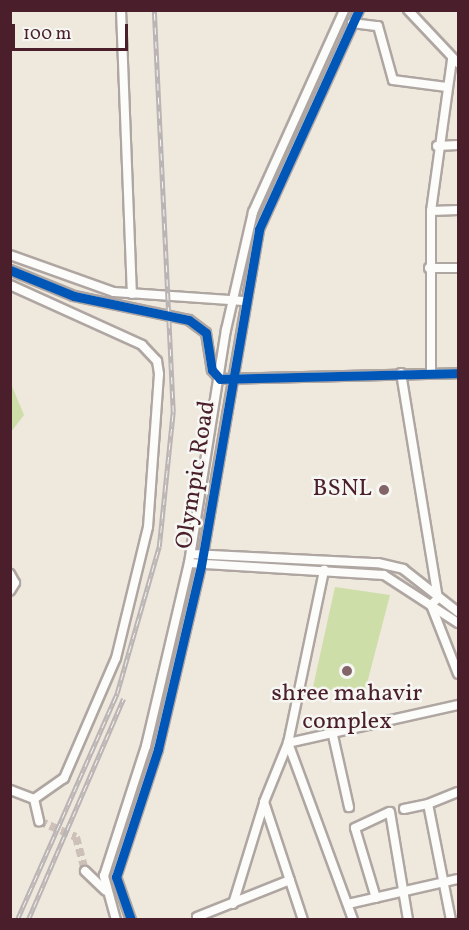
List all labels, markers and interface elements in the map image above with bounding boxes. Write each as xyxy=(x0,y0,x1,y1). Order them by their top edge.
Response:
scale bar xyxy=(15,12,130,50)
text: 100 m xyxy=(23,22,72,47)
street label: Olympic Road xyxy=(171,399,223,551)
place label: BSNL xyxy=(313,476,372,504)
marker: BSNL xyxy=(377,483,391,497)
marker: shree mahavir complex xyxy=(340,664,354,678)
place label: shree mahavir complex xyxy=(272,681,422,737)

